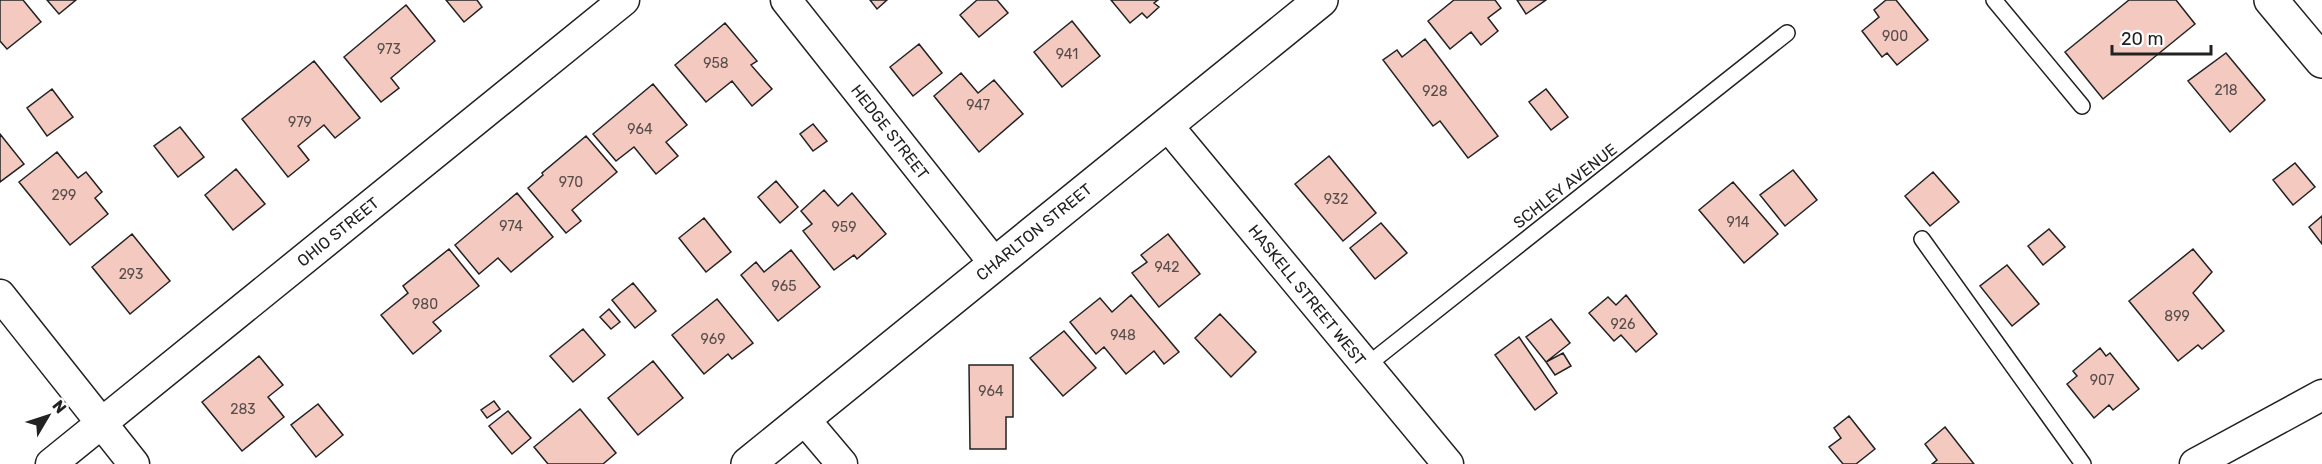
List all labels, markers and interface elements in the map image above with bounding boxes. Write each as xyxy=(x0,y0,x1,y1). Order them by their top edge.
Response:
scale bar xyxy=(2112,18,2211,56)
house number: 900 xyxy=(1882,28,1908,45)
text: 20 m xyxy=(2121,28,2163,50)
house number: 973 xyxy=(377,41,401,58)
house number: 941 xyxy=(1056,46,1078,63)
house number: 958 xyxy=(703,55,729,72)
street label: HEDGE STREET xyxy=(847,81,933,183)
house number: 218 xyxy=(2214,82,2238,99)
house number: 928 xyxy=(1422,83,1448,100)
house number: 947 xyxy=(966,97,990,114)
house number: 979 xyxy=(288,114,312,131)
house number: 964 xyxy=(627,121,653,138)
street label: SCHLEY AVENUE xyxy=(1509,140,1621,232)
house number: 970 xyxy=(559,174,583,191)
street label: CHARLTON STREET xyxy=(972,179,1096,285)
house number: 299 xyxy=(52,187,76,204)
house number: 932 xyxy=(1324,191,1348,208)
street label: OHIO STREET xyxy=(293,193,383,271)
house number: 914 xyxy=(1727,214,1750,231)
house number: 974 xyxy=(499,218,523,235)
house number: 959 xyxy=(832,219,856,236)
street label: HASKELL STREET WEST xyxy=(1244,221,1370,369)
house number: 942 xyxy=(1154,259,1180,276)
house number: 293 xyxy=(119,266,143,283)
house number: 965 xyxy=(772,278,796,295)
house number: 980 xyxy=(412,296,438,313)
house number: 899 xyxy=(2164,308,2190,325)
house number: 926 xyxy=(1611,316,1635,333)
house number: 948 xyxy=(1110,327,1136,344)
house number: 969 xyxy=(701,331,725,348)
house number: 907 xyxy=(2090,372,2114,389)
house number: 964 xyxy=(978,383,1004,400)
north arrow xyxy=(18,386,78,446)
text: N xyxy=(48,396,70,417)
house number: 283 xyxy=(230,401,256,418)

